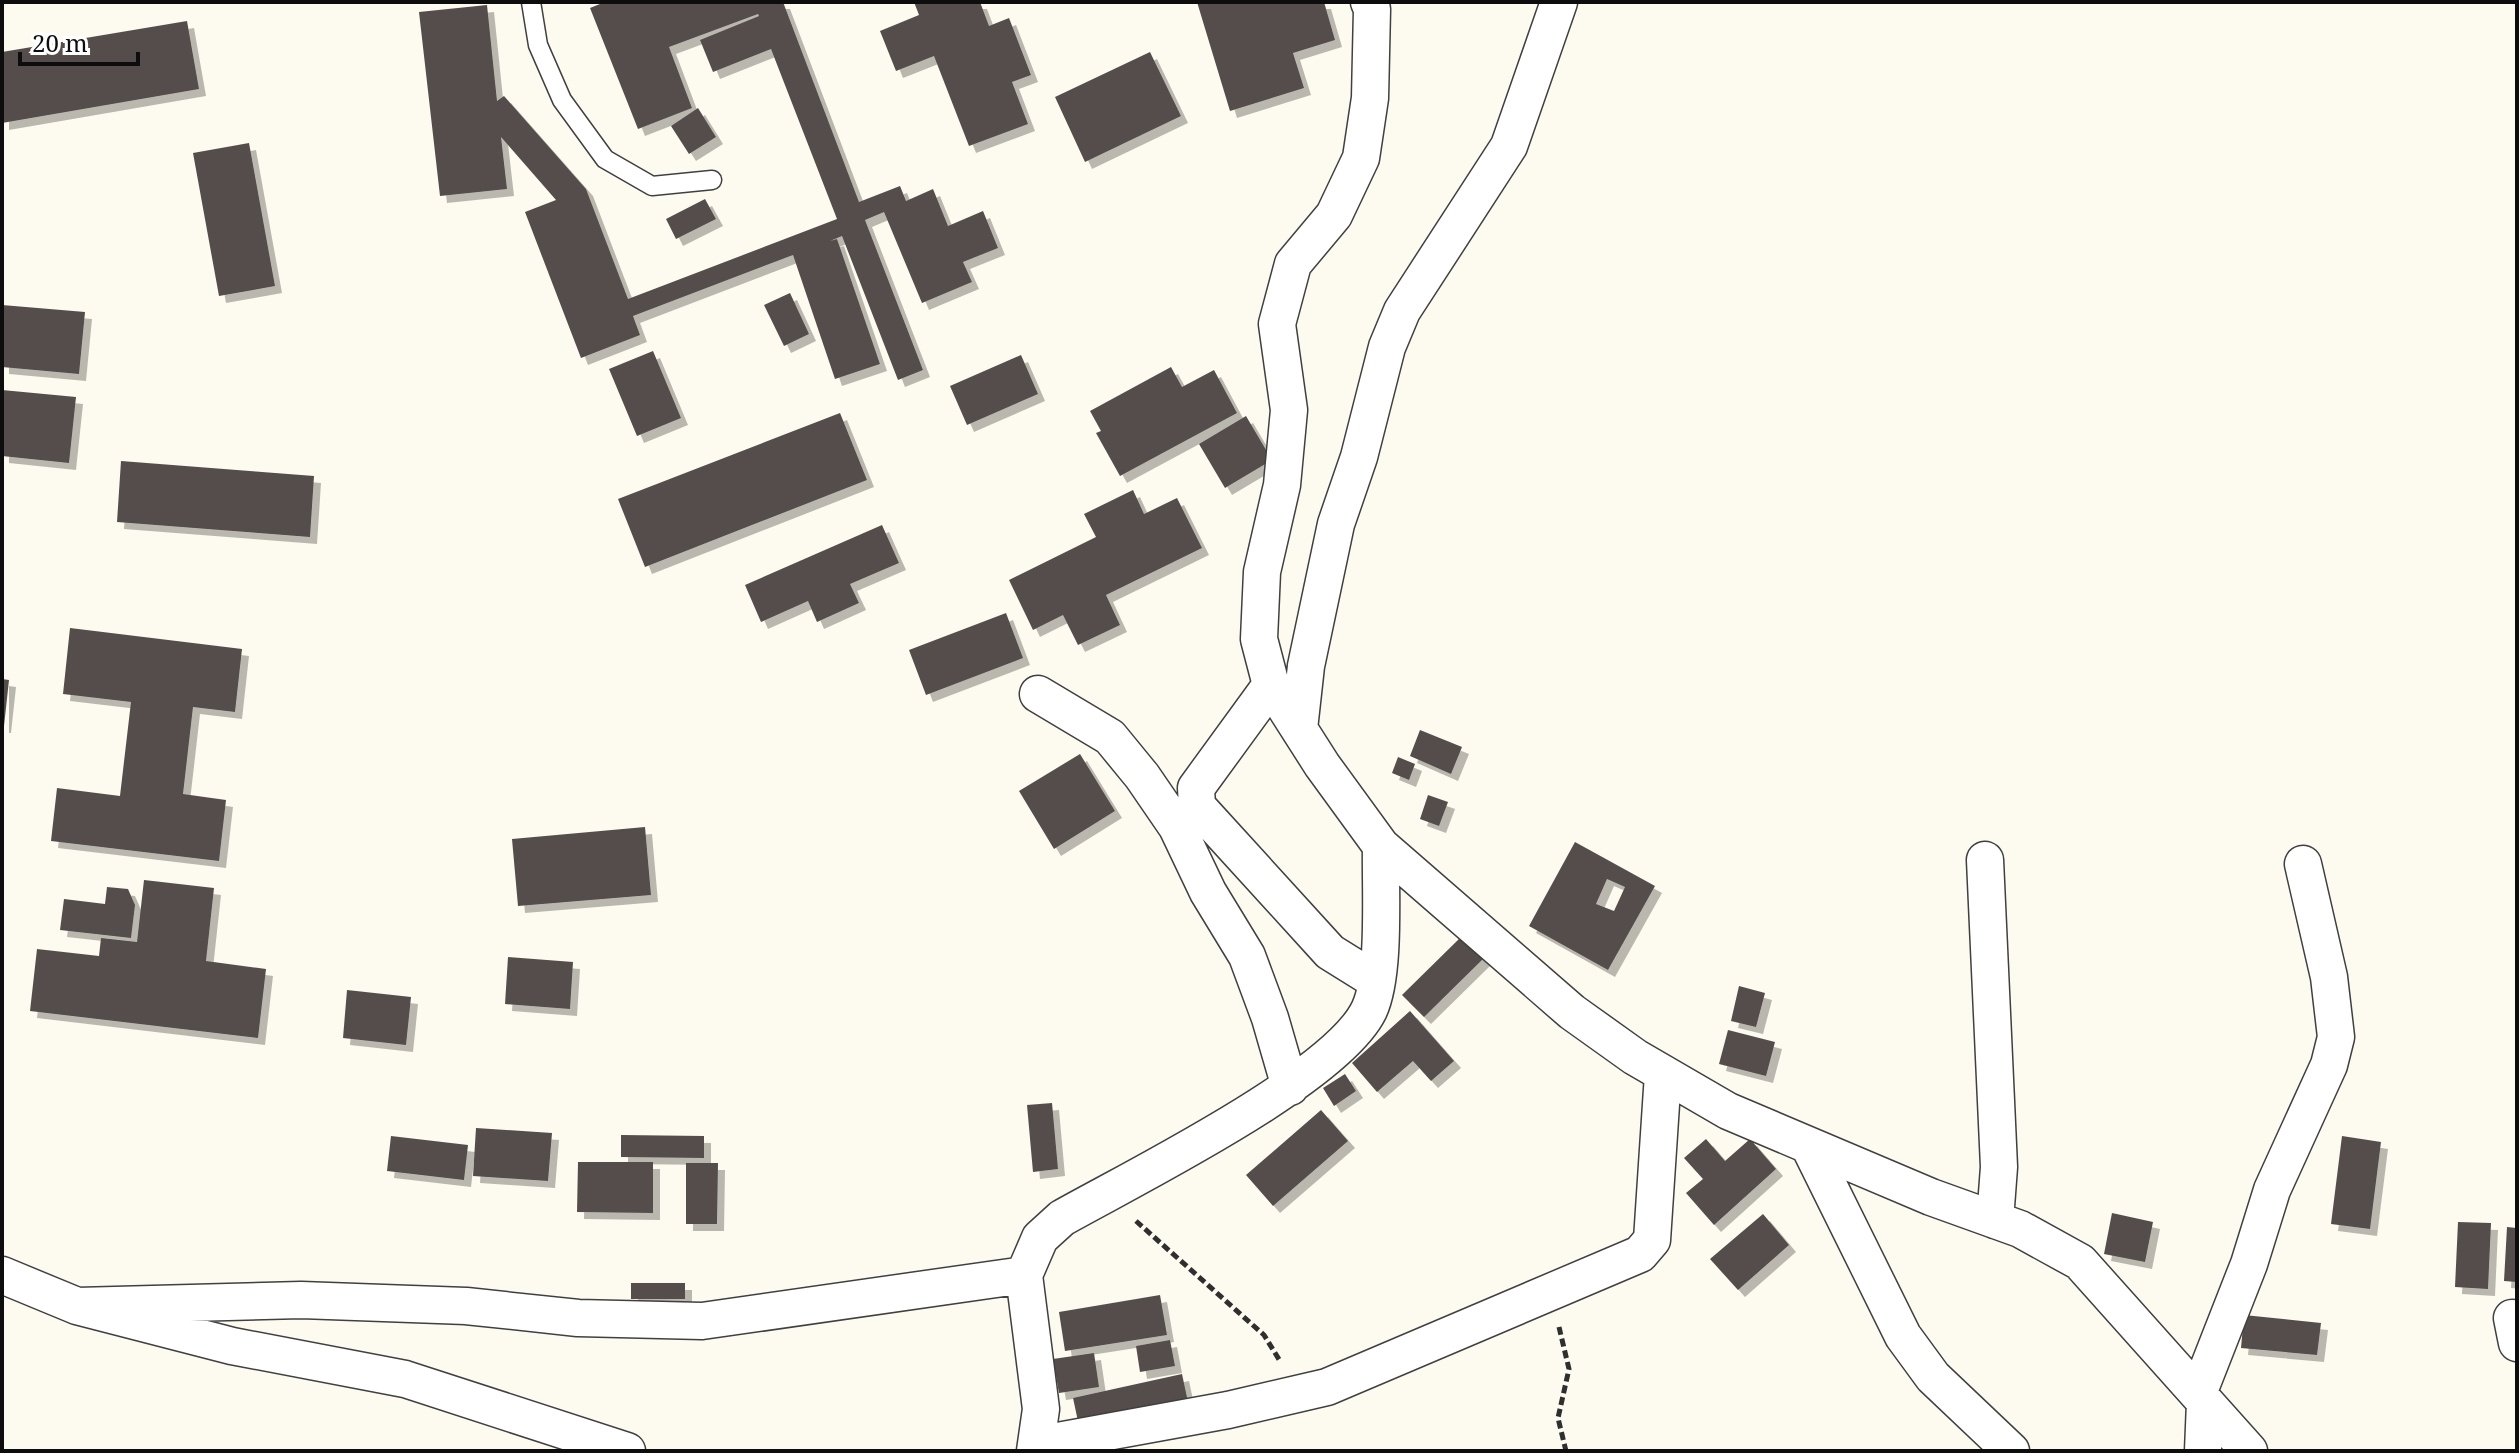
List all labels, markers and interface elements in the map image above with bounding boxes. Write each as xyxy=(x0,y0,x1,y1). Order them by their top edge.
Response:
scale bar xyxy=(20,16,138,66)
text: 20 m xyxy=(32,26,88,59)

